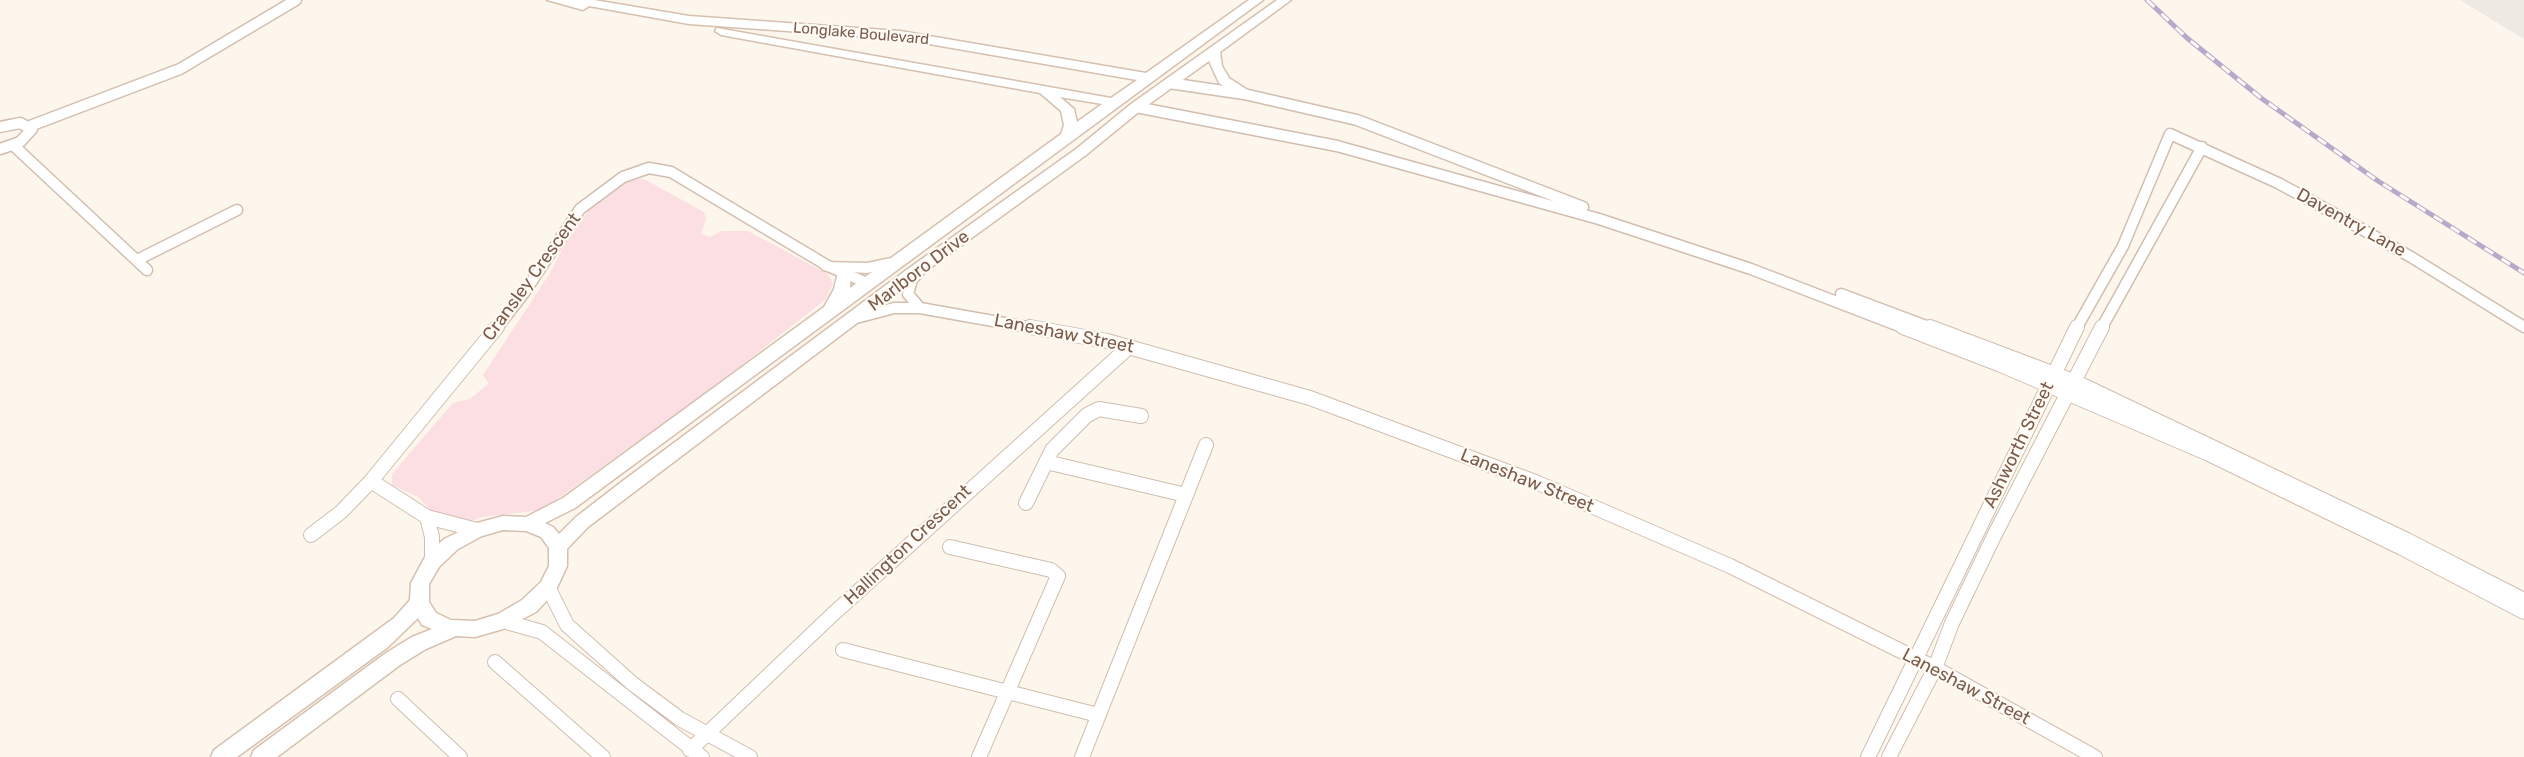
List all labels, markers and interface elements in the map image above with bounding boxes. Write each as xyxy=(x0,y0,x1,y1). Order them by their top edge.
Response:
street label: Longlake Boulevard xyxy=(792,19,930,49)
street label: Daventry Lane xyxy=(2292,184,2410,262)
street label: Cransley Crescent xyxy=(478,209,586,345)
street label: Marlboro Drive xyxy=(864,226,974,316)
street label: Laneshaw Street xyxy=(992,310,1136,358)
street label: Ashworth Street xyxy=(1979,378,2059,512)
street label: Laneshaw Street xyxy=(1457,444,1597,518)
street label: Hallington Crescent xyxy=(840,481,976,609)
street label: Laneshaw Street xyxy=(1898,644,2034,730)

